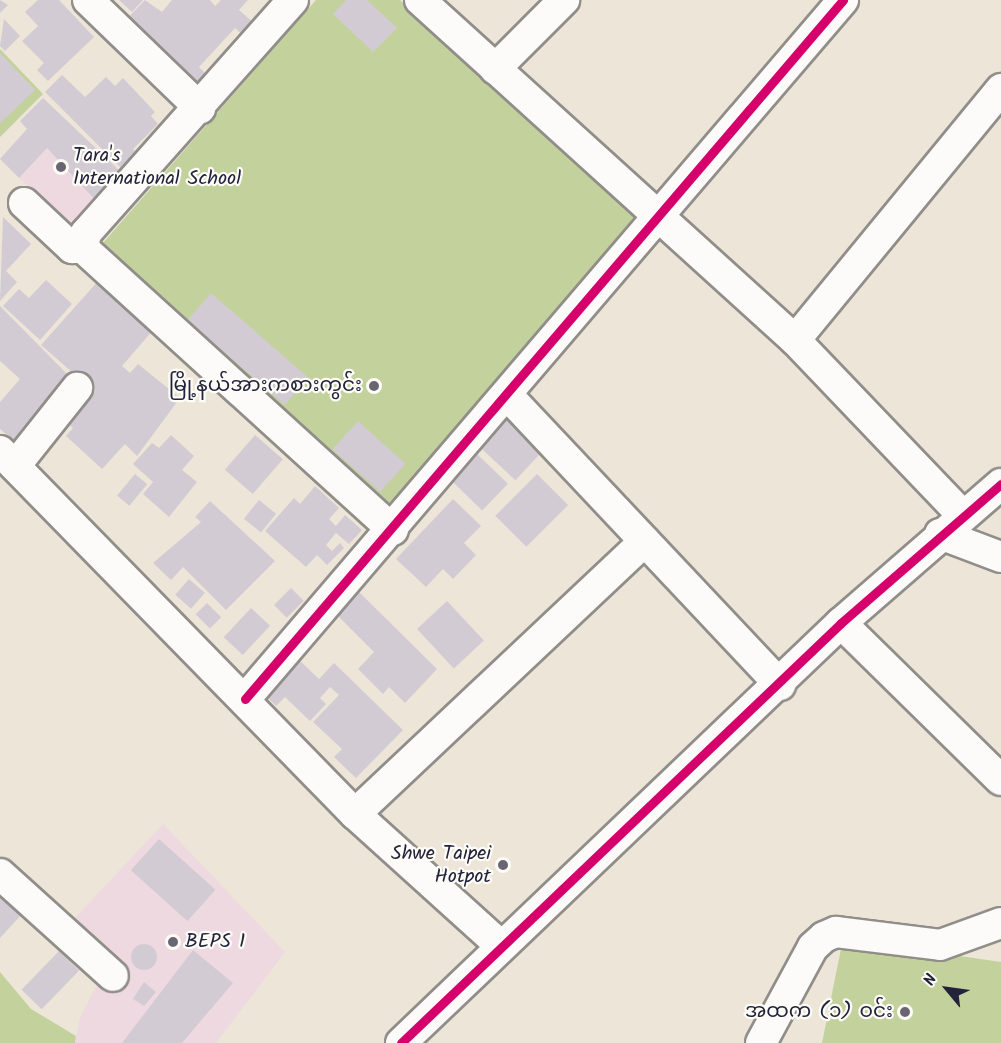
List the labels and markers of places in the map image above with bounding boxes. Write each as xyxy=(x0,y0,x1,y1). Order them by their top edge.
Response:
place label: Tara's International School xyxy=(73,144,241,191)
marker: Tara's International School xyxy=(54,160,68,174)
place label: မြို့နယ်အားကစားကွင်း xyxy=(169,374,362,398)
marker: မြို့နယ်အားကစားကွင်း xyxy=(367,379,381,393)
place label: Shwe Taipei Hotpot xyxy=(391,842,491,889)
marker: Shwe Taipei Hotpot xyxy=(496,858,510,872)
place label: BEPS 1 xyxy=(185,930,245,954)
marker: BEPS 1 xyxy=(166,935,180,949)
place label: အထက (၁) ဝင်း xyxy=(745,1000,893,1024)
marker: အထက (၁) ဝင်း xyxy=(898,1005,912,1019)

